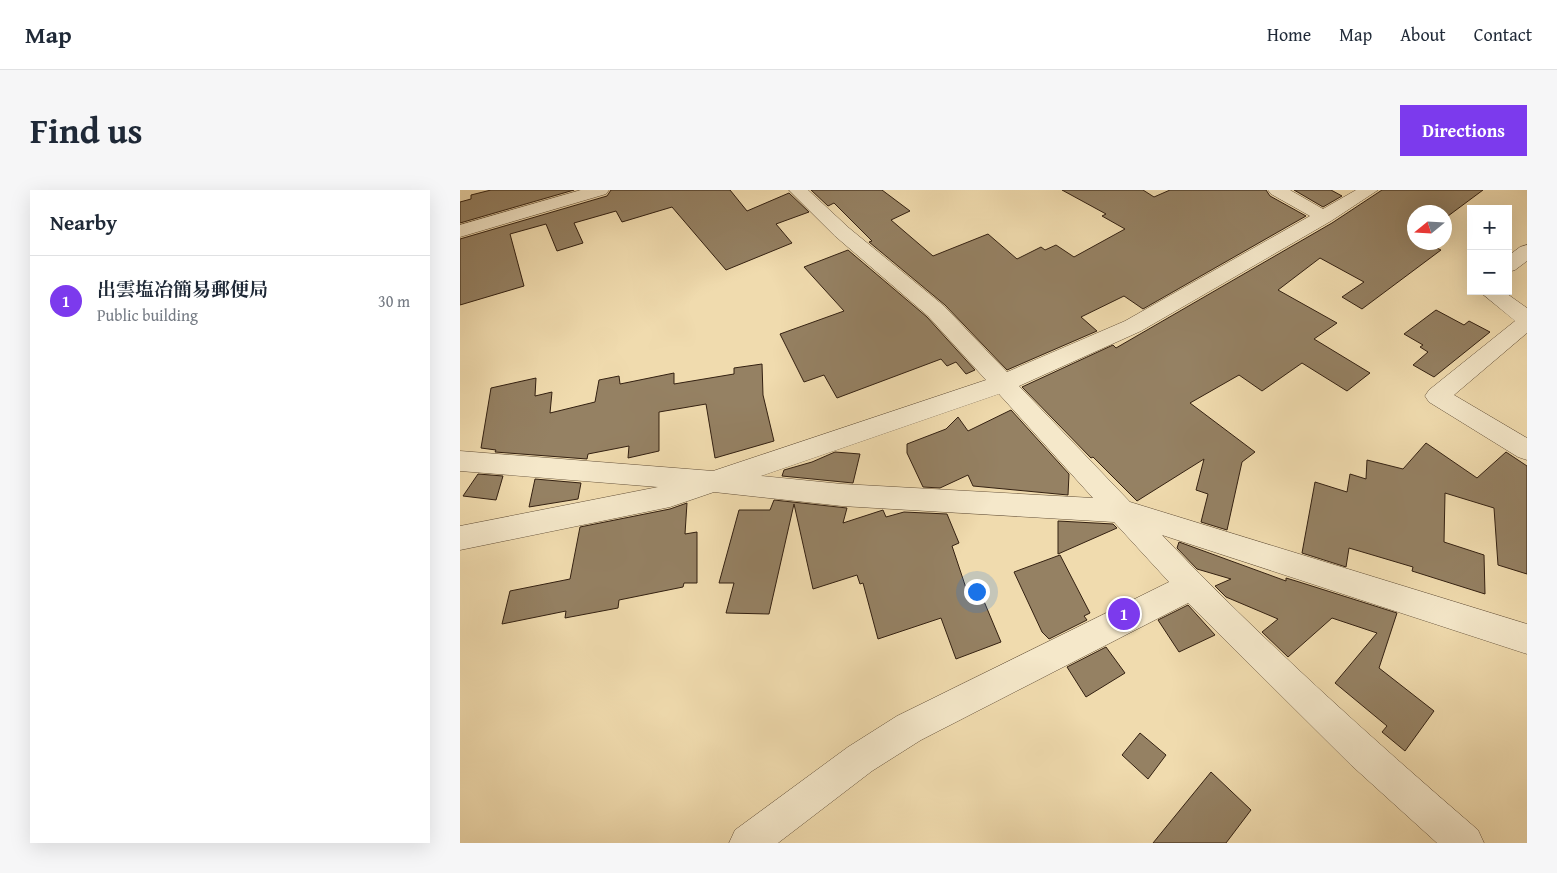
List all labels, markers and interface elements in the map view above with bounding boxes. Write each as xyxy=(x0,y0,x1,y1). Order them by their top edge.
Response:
text: Map xyxy=(25,17,72,52)
text: Home xyxy=(1267,21,1311,48)
text: Map xyxy=(1339,21,1372,48)
text: About xyxy=(1400,21,1446,48)
text: Contact xyxy=(1474,21,1532,48)
text: Find us xyxy=(30,105,143,156)
button: Directions xyxy=(1400,105,1527,156)
north arrow xyxy=(1407,205,1452,250)
map controls xyxy=(1467,205,1512,295)
button: + xyxy=(1467,205,1512,250)
text: Nearby xyxy=(50,207,117,238)
button: − xyxy=(1467,250,1512,295)
text: 出雲塩冶簡易郵便局 xyxy=(97,275,268,303)
text: 1 xyxy=(62,289,70,313)
text: 30 m xyxy=(378,289,410,313)
text: Public building xyxy=(97,303,198,327)
your location xyxy=(964,579,990,605)
pin: 1 xyxy=(1108,595,1140,633)

